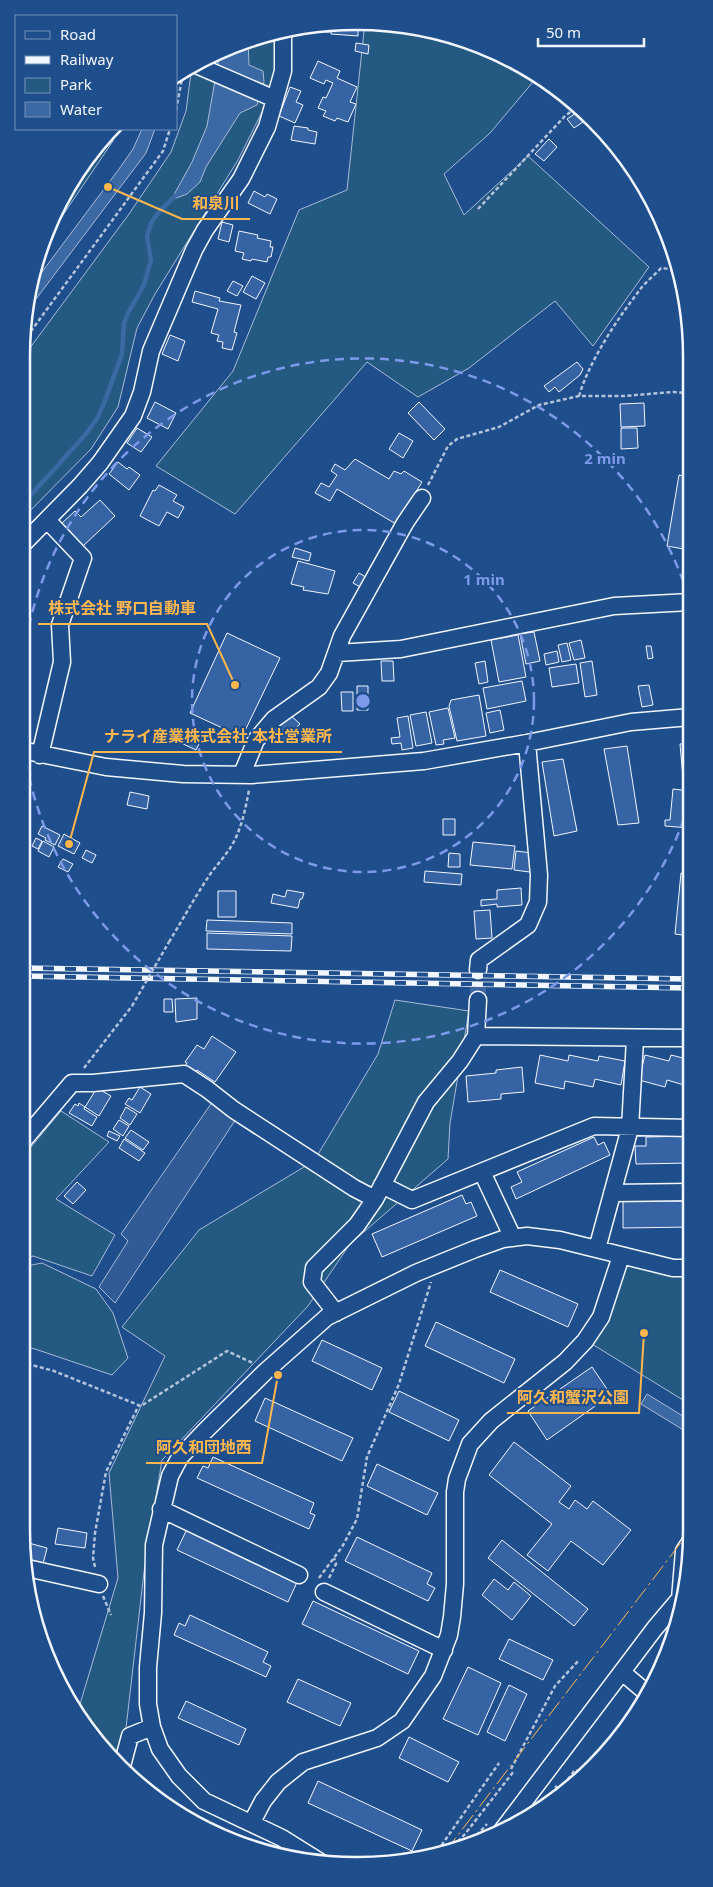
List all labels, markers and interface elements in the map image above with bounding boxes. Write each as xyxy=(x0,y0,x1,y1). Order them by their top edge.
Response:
legend xyxy=(15,15,178,130)
scale bar xyxy=(538,15,644,47)
text: 50 m xyxy=(546,22,581,42)
text: Road xyxy=(60,24,96,44)
text: Railway xyxy=(60,49,114,69)
text: Park xyxy=(60,74,92,94)
text: Water xyxy=(60,99,102,119)
callout: 和泉川 xyxy=(182,188,250,219)
text: 和泉川 xyxy=(192,192,240,214)
text: 2 min xyxy=(584,448,626,468)
text: 1 min xyxy=(463,569,505,589)
callout: 株式会社 野口自動車 xyxy=(38,593,207,624)
text: 株式会社 野口自動車 xyxy=(48,597,196,619)
centre of rings xyxy=(354,692,372,710)
callout: ナライ産業株式会社 本社営業所 xyxy=(94,721,342,752)
text: ナライ産業株式会社 本社営業所 xyxy=(104,725,332,747)
callout: 阿久和蟹沢公園 xyxy=(507,1382,639,1413)
text: 阿久和蟹沢公園 xyxy=(517,1386,629,1408)
callout: 阿久和団地西 xyxy=(146,1432,262,1463)
text: 阿久和団地西 xyxy=(156,1436,252,1458)

